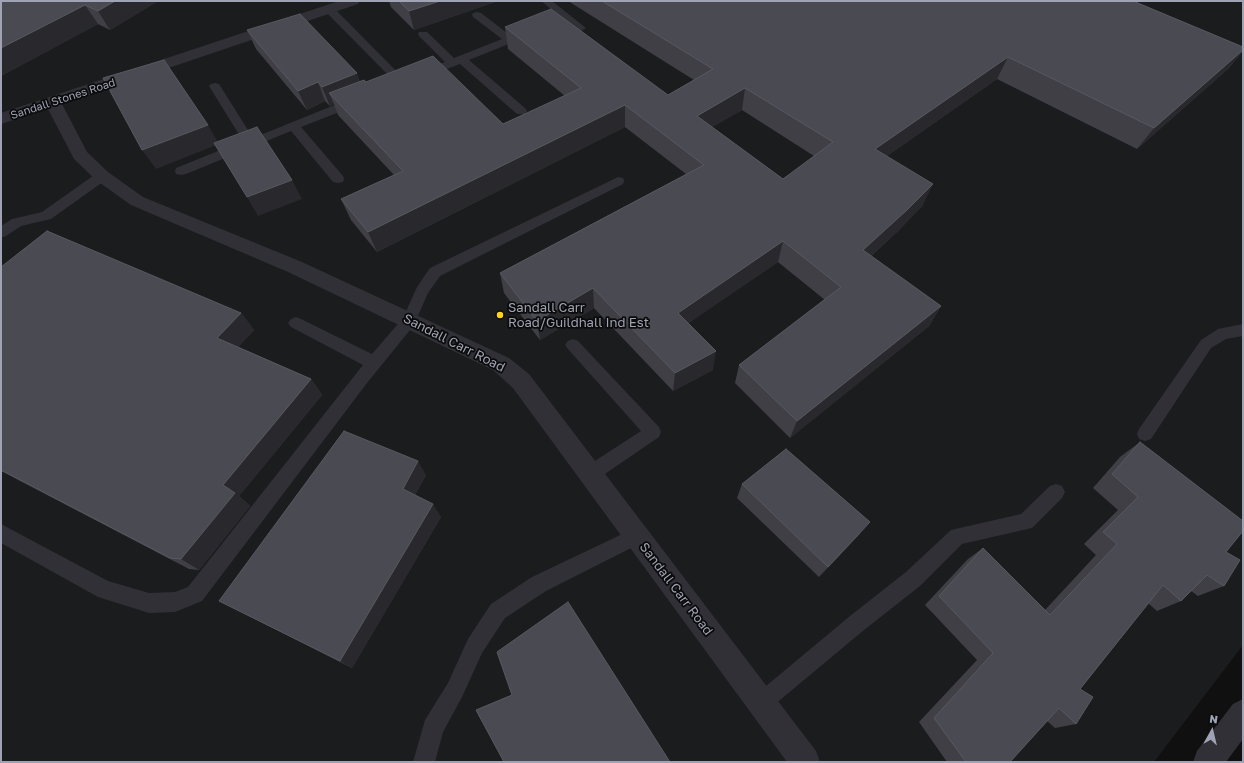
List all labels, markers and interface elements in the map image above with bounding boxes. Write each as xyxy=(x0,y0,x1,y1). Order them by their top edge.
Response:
street label: Sandall Stones Road xyxy=(9,76,117,122)
place label: Sandall Carr Road/Guildhall Ind Est xyxy=(508,300,649,331)
marker: Sandall Carr Road/Guildhall Ind Est xyxy=(495,310,505,320)
street label: Sandall Carr Road xyxy=(401,311,507,375)
street label: Sandall Carr Road xyxy=(636,540,716,638)
north arrow xyxy=(1192,711,1232,751)
text: N xyxy=(1209,712,1219,726)

